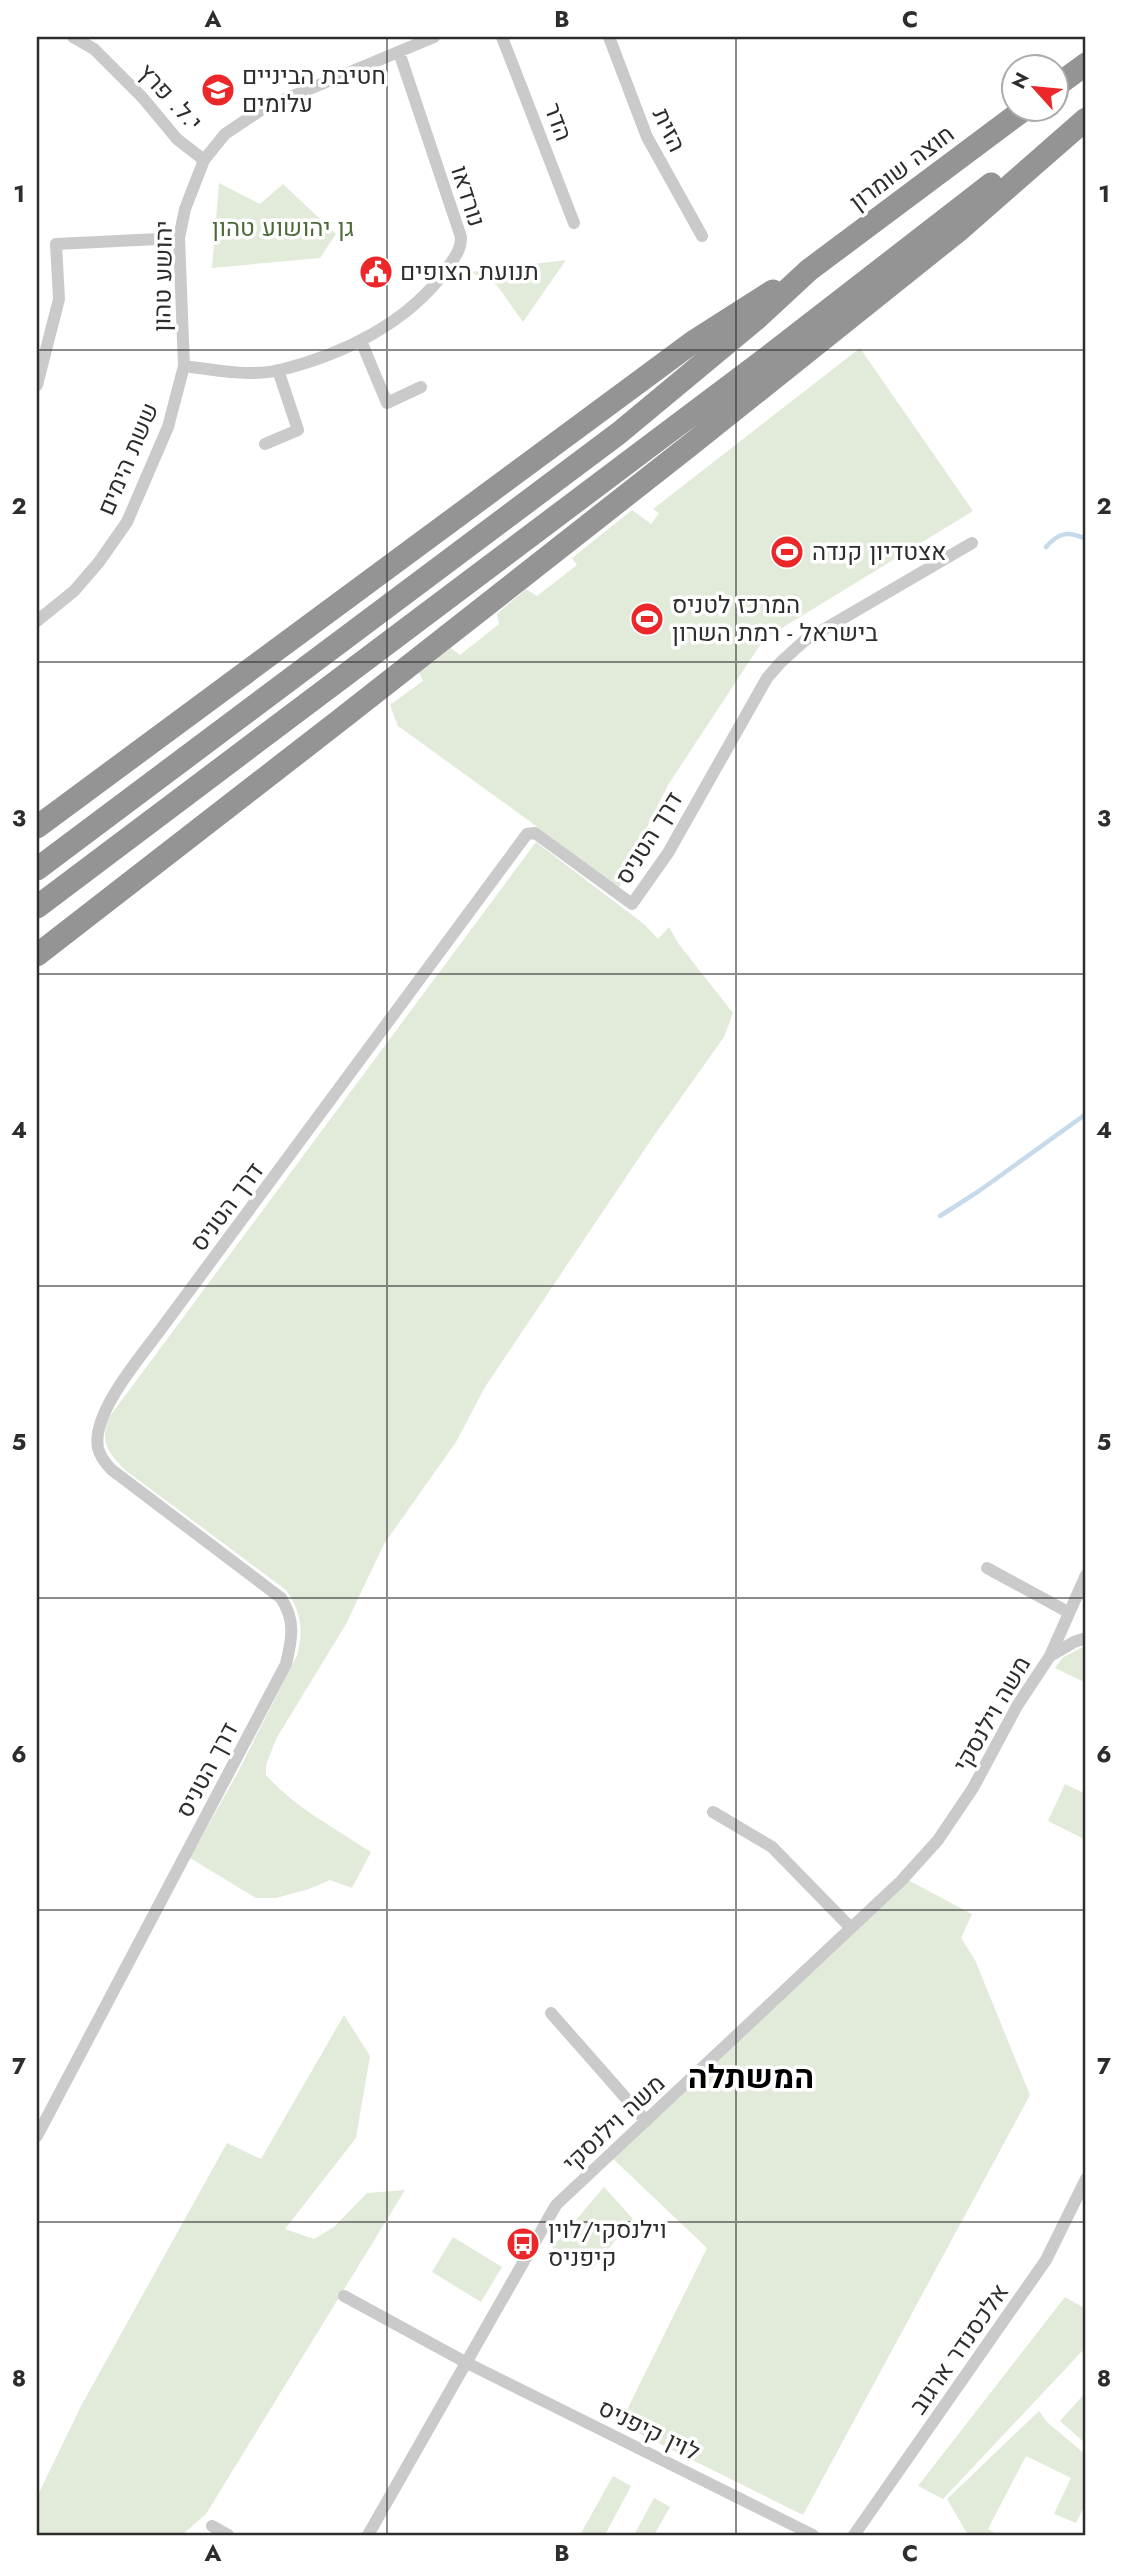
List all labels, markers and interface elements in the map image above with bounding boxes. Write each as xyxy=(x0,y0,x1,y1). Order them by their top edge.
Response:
text: A xyxy=(204,2,222,36)
text: B xyxy=(554,2,570,36)
text: C xyxy=(902,2,918,36)
north arrow xyxy=(1000,52,1070,122)
street label: י.ל. פרץ xyxy=(130,55,211,138)
place label: חטיבת הביניים עלומים xyxy=(242,58,386,121)
text: N xyxy=(1005,68,1036,93)
school or university icon: חטיבת הביניים עלומים xyxy=(199,71,237,109)
street label: הדר xyxy=(535,98,582,146)
street label: הזית xyxy=(644,102,695,157)
street label: חוצה שומרון xyxy=(842,117,961,219)
street label: נורדאו xyxy=(442,161,495,231)
text: 1 xyxy=(13,177,25,211)
text: 1 xyxy=(1098,177,1110,211)
park label: גן יהושוע טהון xyxy=(212,210,354,245)
street label: יהושע טהון xyxy=(144,220,181,332)
public building icon: תנועת הצופים xyxy=(357,253,395,291)
place label: תנועת הצופים xyxy=(400,254,539,289)
street label: ששת הימים xyxy=(88,397,167,521)
text: 2 xyxy=(11,489,27,523)
text: 2 xyxy=(1096,489,1112,523)
sports icon: אצטדיון קנדה xyxy=(768,533,806,571)
place label: אצטדיון קנדה xyxy=(812,534,946,569)
place label: המרכז לטניס בישראל - רמת השרון xyxy=(672,587,878,650)
sports icon: המרכז לטניס בישראל - רמת השרון xyxy=(628,600,666,638)
street label: דרך הטניס xyxy=(606,785,691,891)
text: 3 xyxy=(12,801,26,835)
text: 3 xyxy=(1097,801,1111,835)
text: 4 xyxy=(11,1113,27,1147)
text: 4 xyxy=(1096,1113,1112,1147)
street label: דרך הטניס xyxy=(181,1155,272,1259)
text: 5 xyxy=(12,1425,26,1459)
text: 5 xyxy=(1097,1425,1111,1459)
street label: משה וילנסקי xyxy=(944,1649,1039,1778)
street label: דרך הטניס xyxy=(167,1716,246,1824)
text: 6 xyxy=(11,1737,27,1771)
text: 6 xyxy=(1096,1737,1112,1771)
text: 7 xyxy=(12,2049,26,2083)
text: 7 xyxy=(1097,2049,1111,2083)
district label: המשתלה xyxy=(688,2054,814,2100)
street label: משה וילנסקי xyxy=(555,2066,673,2179)
place label: וילנסקי/לוין קיפניס xyxy=(548,2212,667,2275)
bus stop icon: וילנסקי/לוין קיפניס xyxy=(504,2225,542,2263)
street label: אלכסנדר ארגוב xyxy=(901,2276,1017,2421)
text: 8 xyxy=(12,2361,26,2395)
text: 8 xyxy=(1097,2361,1111,2395)
street label: לוין קיפניס xyxy=(592,2390,706,2469)
text: A xyxy=(204,2536,222,2570)
text: B xyxy=(554,2536,570,2570)
text: C xyxy=(902,2536,918,2570)

